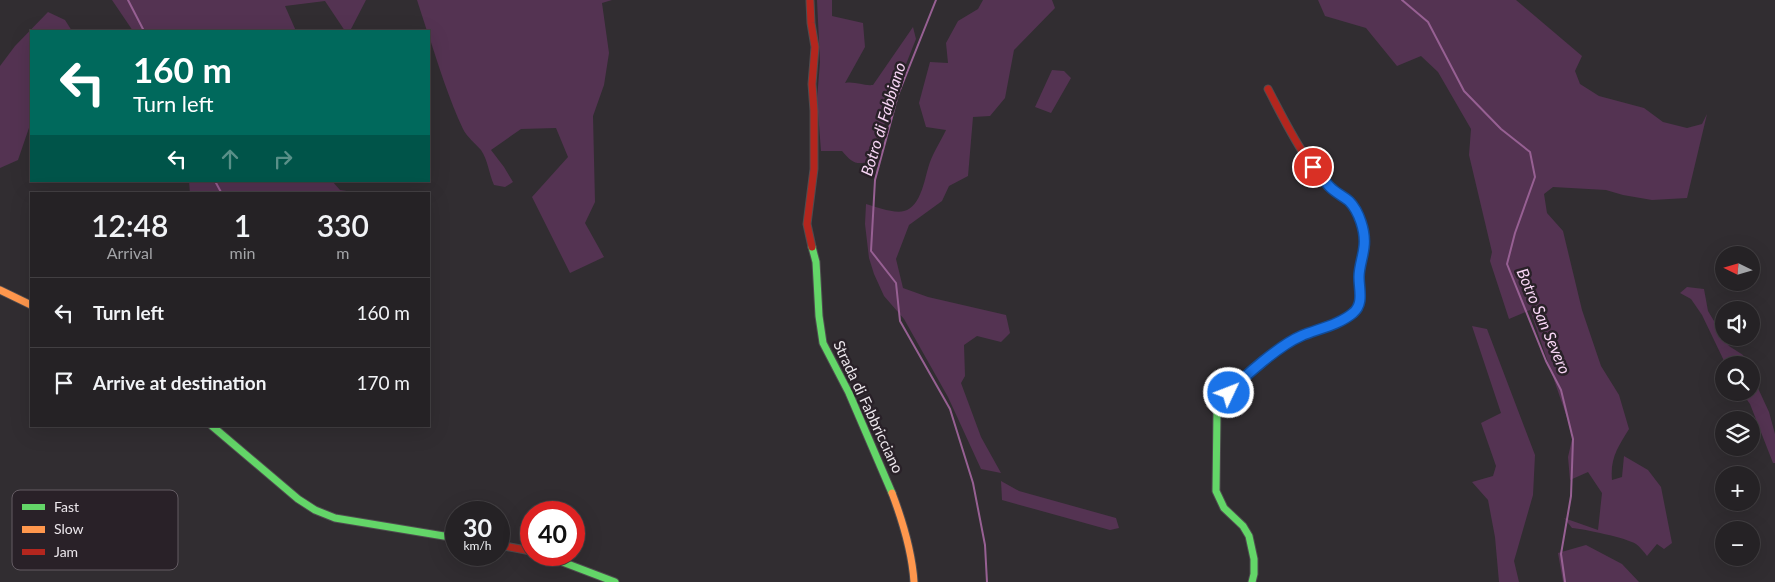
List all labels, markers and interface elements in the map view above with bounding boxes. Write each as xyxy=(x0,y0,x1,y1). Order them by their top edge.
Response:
text: 160 m xyxy=(133,48,232,90)
icon: left xyxy=(50,50,115,115)
water label: Botro di Fabbiano xyxy=(856,60,909,178)
text: Turn left xyxy=(133,90,214,117)
icon: left xyxy=(163,145,191,173)
icon: ahead xyxy=(216,145,244,173)
icon: right xyxy=(269,145,297,173)
pin xyxy=(1292,146,1334,188)
icon: arrive xyxy=(1299,153,1327,181)
text: 12:48 xyxy=(91,207,168,243)
text: 1 xyxy=(234,207,251,243)
text: 330 xyxy=(317,207,369,243)
text: Arrival xyxy=(107,243,153,262)
text: min xyxy=(230,243,255,262)
text: m xyxy=(336,243,349,262)
north arrow xyxy=(1715,246,1760,291)
map controls xyxy=(1715,246,1760,566)
water label: Botro San Severo xyxy=(1514,265,1575,377)
icon: left xyxy=(50,299,78,327)
text: Turn left xyxy=(93,301,164,324)
text: 160 m xyxy=(356,301,410,324)
button: sound xyxy=(1715,301,1760,346)
street label: Strada di Fabbricciano xyxy=(830,337,908,476)
button: search xyxy=(1715,356,1760,401)
position arrow xyxy=(1202,366,1254,418)
icon: arrive xyxy=(50,369,78,397)
text: Arrive at destination xyxy=(93,371,266,394)
text: 170 m xyxy=(356,371,410,394)
button: layers xyxy=(1715,411,1760,456)
button: + xyxy=(1715,466,1760,511)
legend xyxy=(12,490,178,570)
text: Fast xyxy=(54,498,79,515)
speed limit sign: 40 xyxy=(520,501,585,566)
text: 30 xyxy=(463,512,492,542)
text: Slow xyxy=(54,520,84,537)
button: − xyxy=(1715,521,1760,566)
text: km/h xyxy=(463,538,492,553)
text: Jam xyxy=(54,543,78,560)

